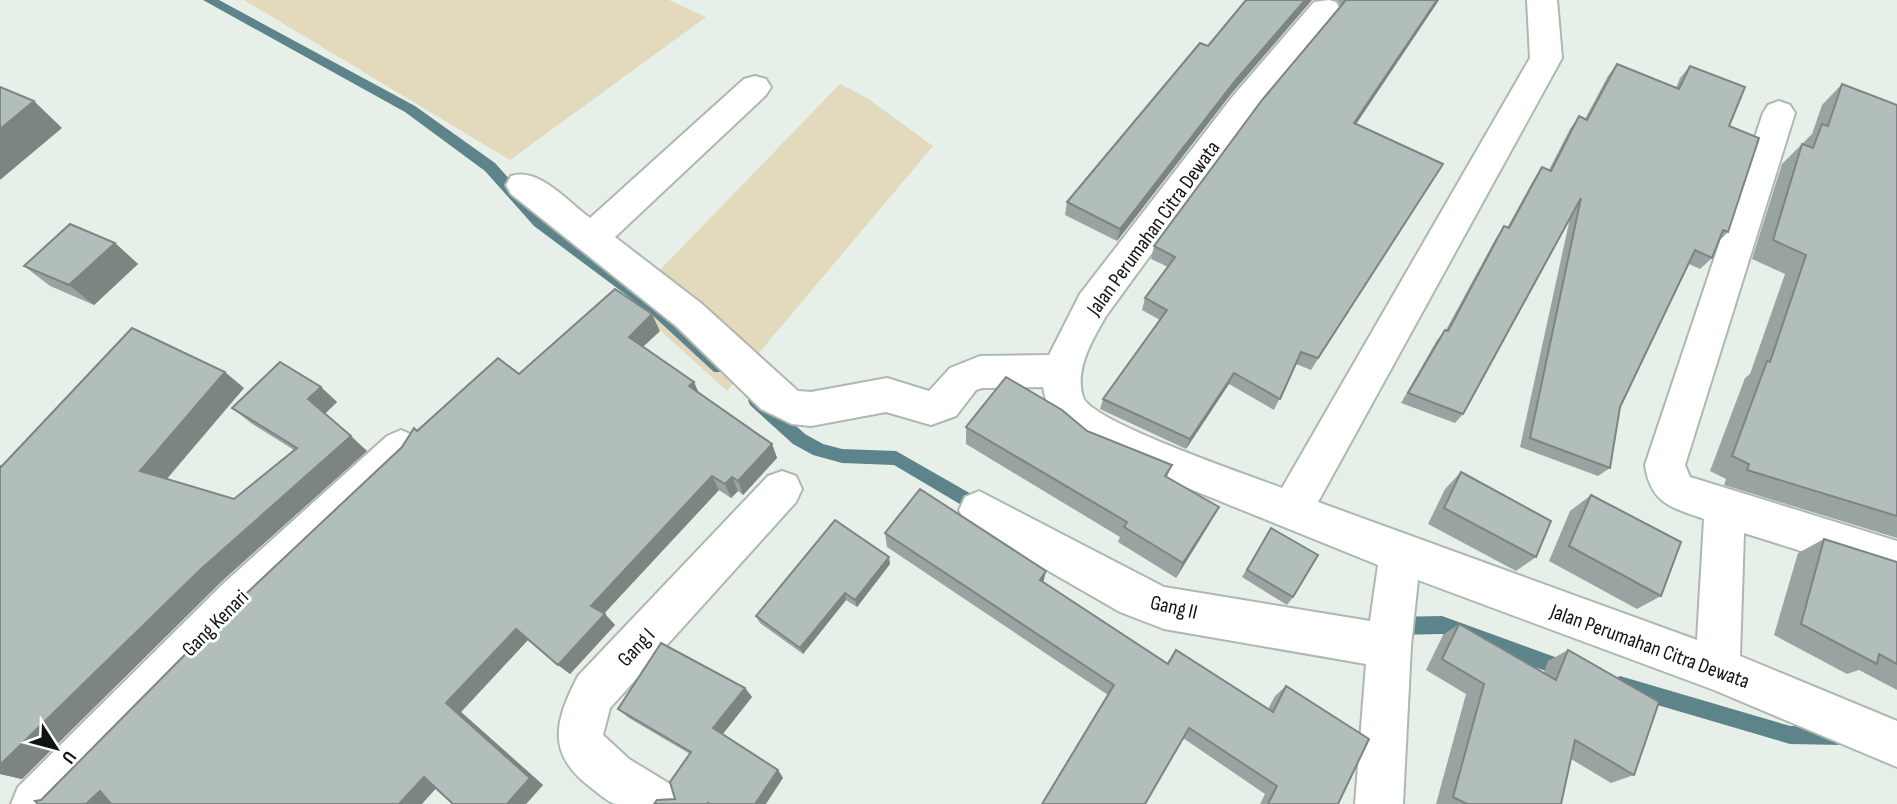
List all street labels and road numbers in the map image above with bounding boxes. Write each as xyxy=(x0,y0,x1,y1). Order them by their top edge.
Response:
street label: Jalan Perumahan Citra Dewata xyxy=(1081,136,1225,321)
street label: Gang Kenari xyxy=(177,585,254,662)
street label: Gang II xyxy=(1148,590,1200,625)
street label: Jalan Perumahan Citra Dewata xyxy=(1546,598,1753,694)
street label: Gang I xyxy=(612,623,660,672)

